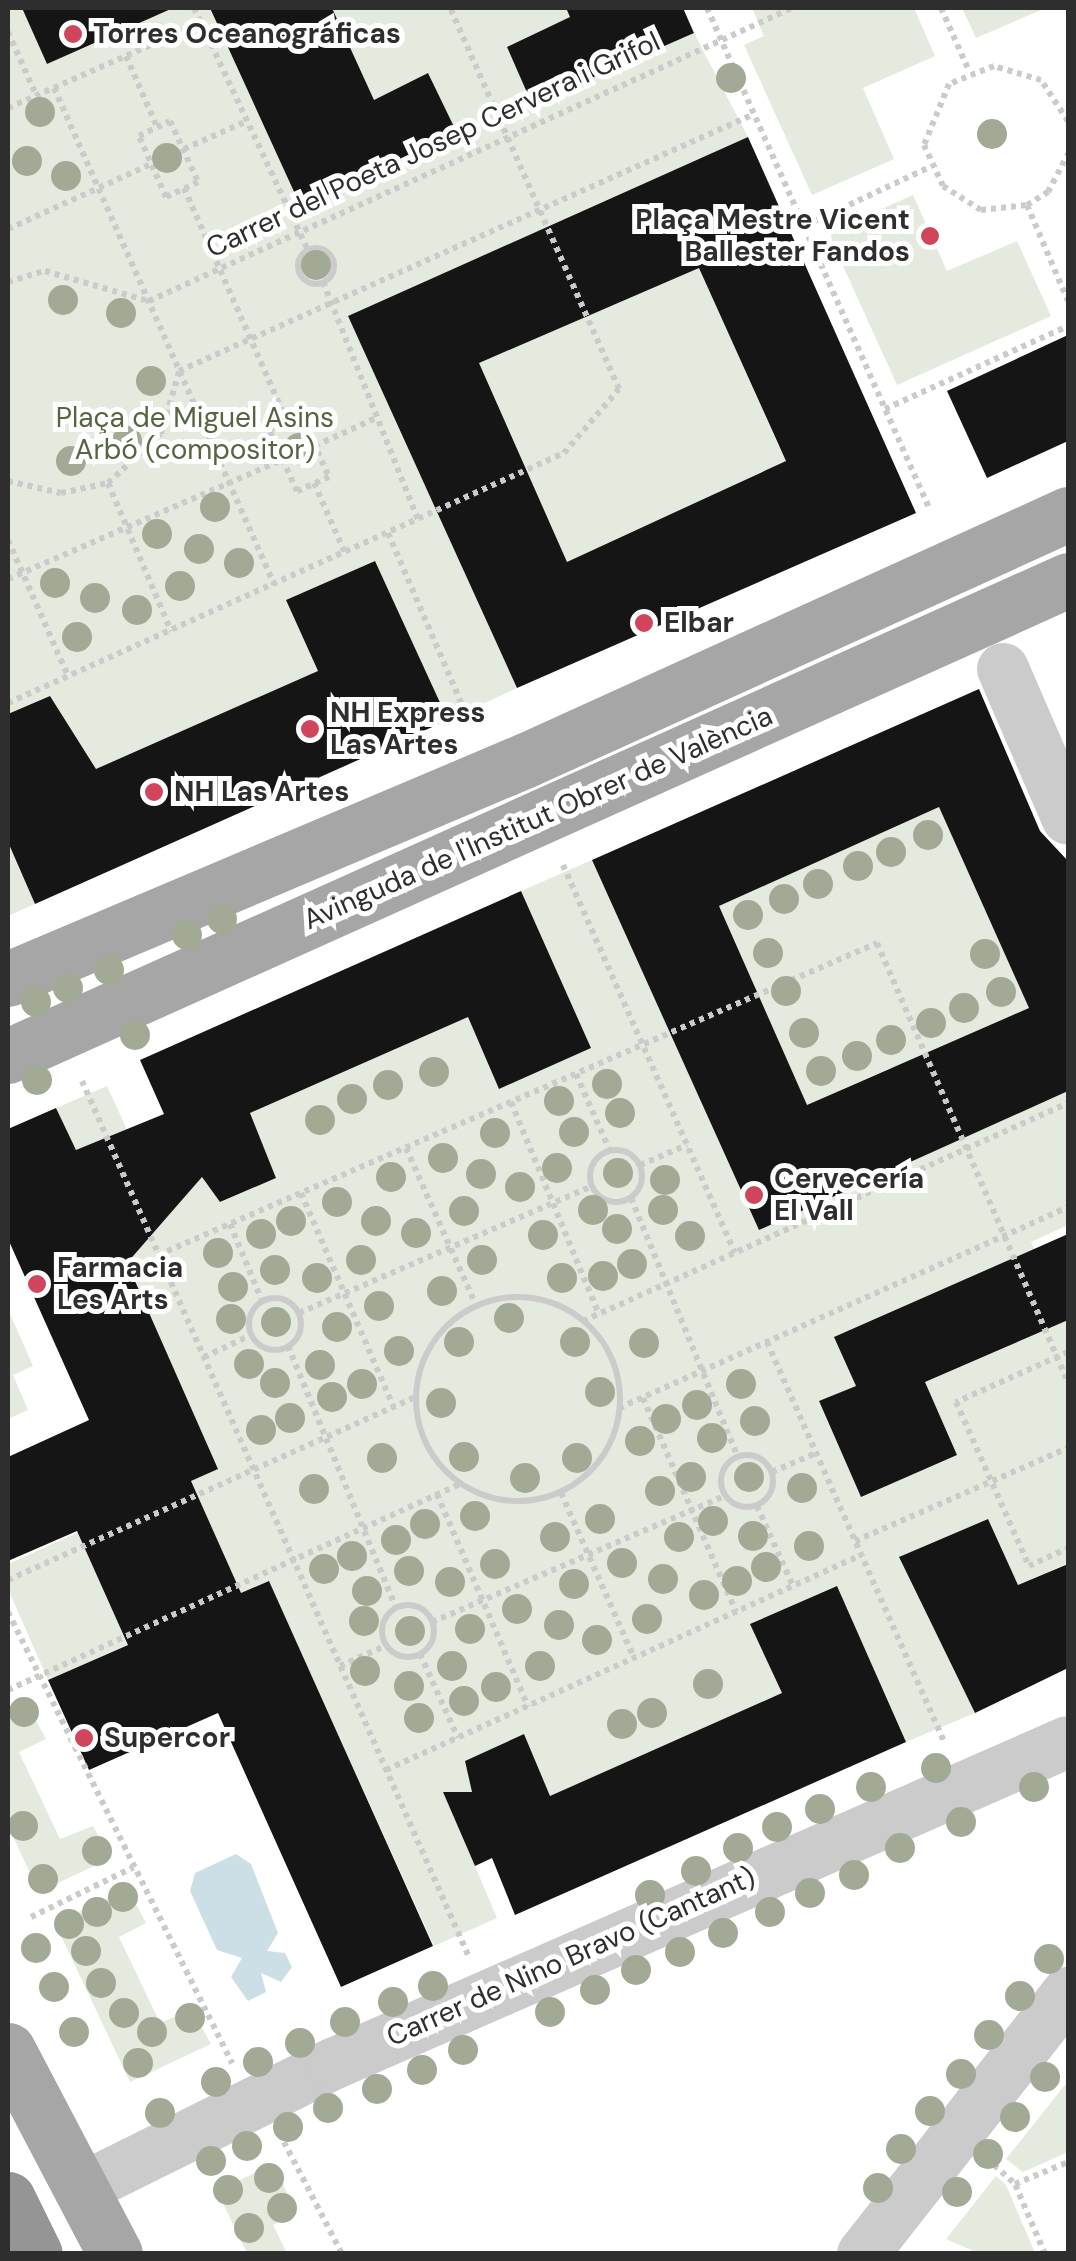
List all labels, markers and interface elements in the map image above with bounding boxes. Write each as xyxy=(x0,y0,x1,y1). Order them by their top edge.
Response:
place label: Torres Oceanográficas xyxy=(93,17,401,51)
marker: Torres Oceanográficas xyxy=(62,23,84,45)
street label: Carrer del Poeta Josep Cervera i Grifol xyxy=(201,25,665,265)
place label: Plaça Mestre Vicent Ballester Fandos xyxy=(635,203,910,269)
marker: Plaça Mestre Vicent Ballester Fandos xyxy=(919,225,941,247)
park label: Plaça de Miguel Asins Arbó (compositor) xyxy=(56,401,334,467)
place label: Elbar xyxy=(664,606,734,640)
marker: Elbar xyxy=(633,612,655,634)
place label: NH Express Las Artes xyxy=(330,696,486,762)
street label: Avinguda de l'Institut Obrer de València xyxy=(298,699,778,937)
marker: NH Express Las Artes xyxy=(299,718,321,740)
place label: NH Las Artes xyxy=(174,775,349,809)
marker: NH Las Artes xyxy=(143,781,165,803)
place label: Cervecería El Vall xyxy=(774,1162,924,1228)
marker: Cervecería El Vall xyxy=(743,1184,765,1206)
place label: Farmacia Les Arts xyxy=(57,1251,183,1317)
marker: Farmacia Les Arts xyxy=(26,1273,48,1295)
place label: Supercor xyxy=(104,1721,230,1755)
marker: Supercor xyxy=(73,1727,95,1749)
street label: Carrer de Nino Bravo (Cantant) xyxy=(381,1860,761,2054)

